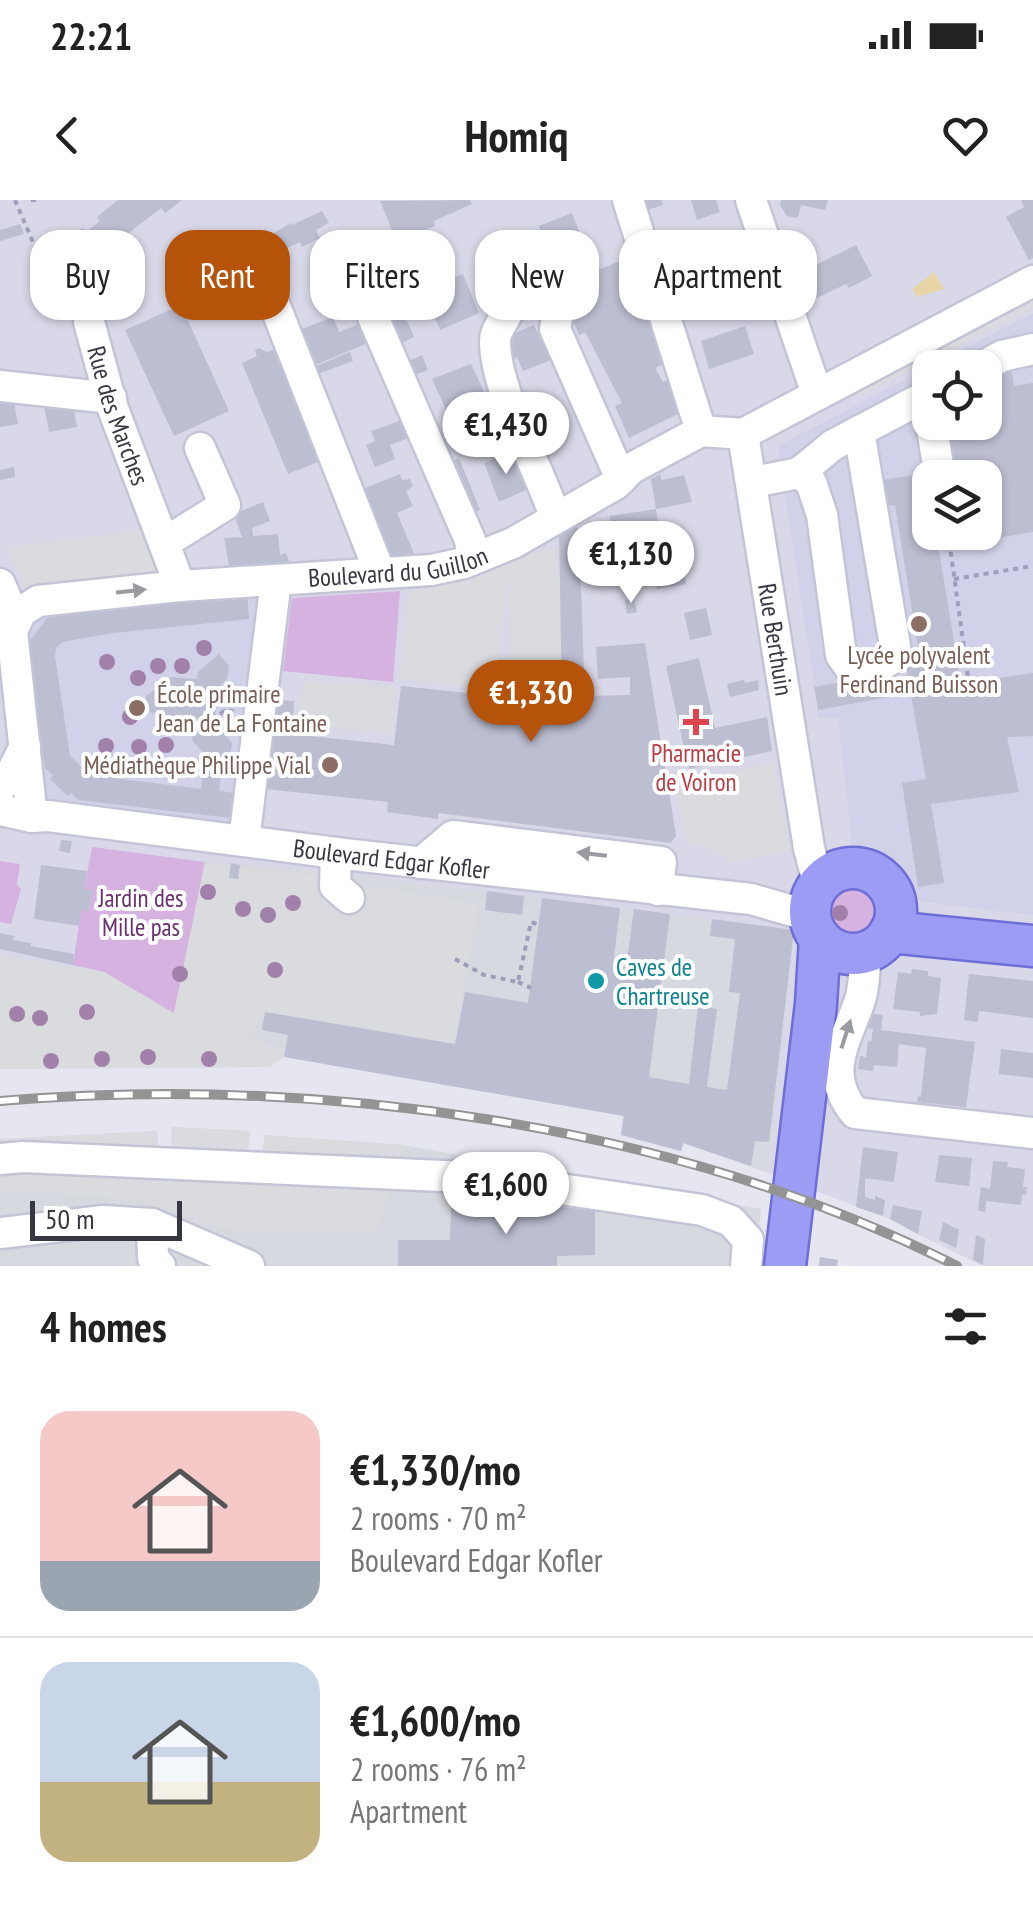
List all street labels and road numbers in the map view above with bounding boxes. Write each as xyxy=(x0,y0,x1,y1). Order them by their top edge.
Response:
street label: Rue des Marches xyxy=(80,342,156,490)
street label: Boulevard du Guillon xyxy=(307,539,492,594)
street label: Rue Berthuin xyxy=(751,581,800,698)
street label: Boulevard Edgar Kofler xyxy=(291,832,492,886)

